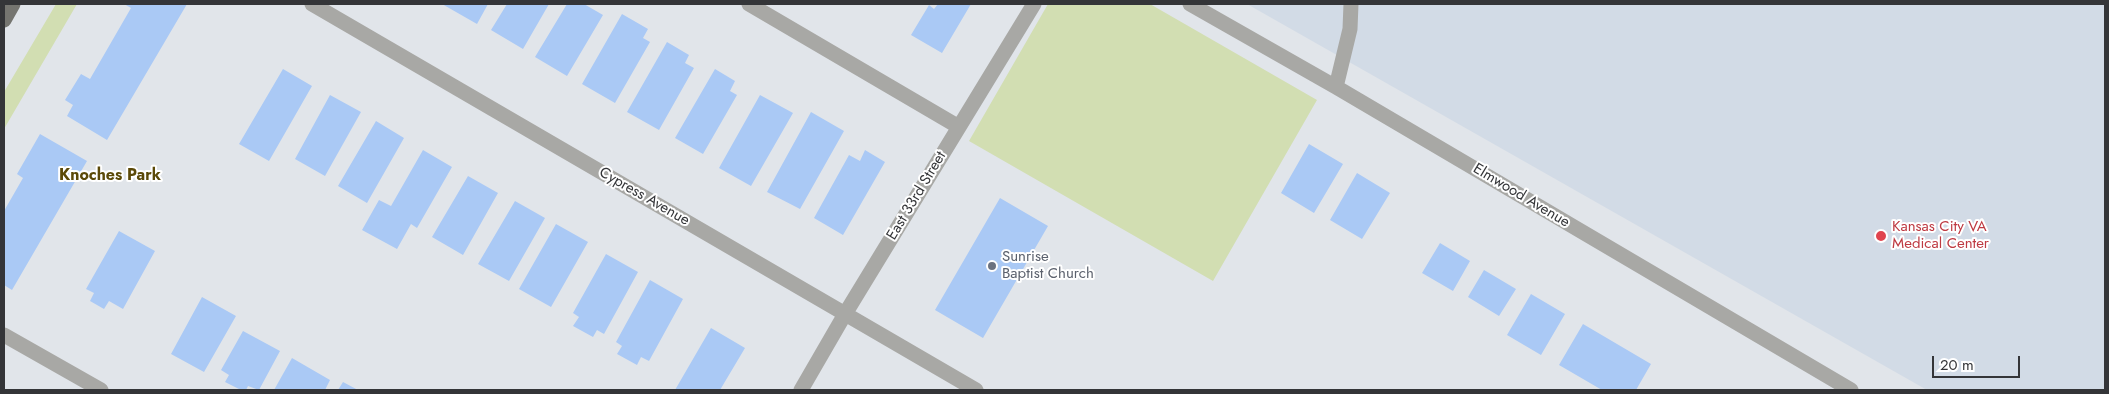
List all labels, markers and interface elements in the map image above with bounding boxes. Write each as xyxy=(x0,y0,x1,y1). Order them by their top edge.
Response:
street label: East 33rd Street xyxy=(884,149,950,243)
street label: Elmwood Avenue xyxy=(1469,160,1573,232)
street label: Cypress Avenue xyxy=(596,164,692,230)
district label: Knoches Park xyxy=(59,166,161,186)
place label: Kansas City VA Medical Center xyxy=(1892,218,1989,253)
marker: Kansas City VA Medical Center xyxy=(1874,229,1888,243)
place label: Sunrise Baptist Church xyxy=(1002,248,1094,283)
marker: Sunrise Baptist Church xyxy=(986,260,998,272)
scale bar xyxy=(1934,346,2022,378)
text: 20 m xyxy=(1940,354,1974,376)

